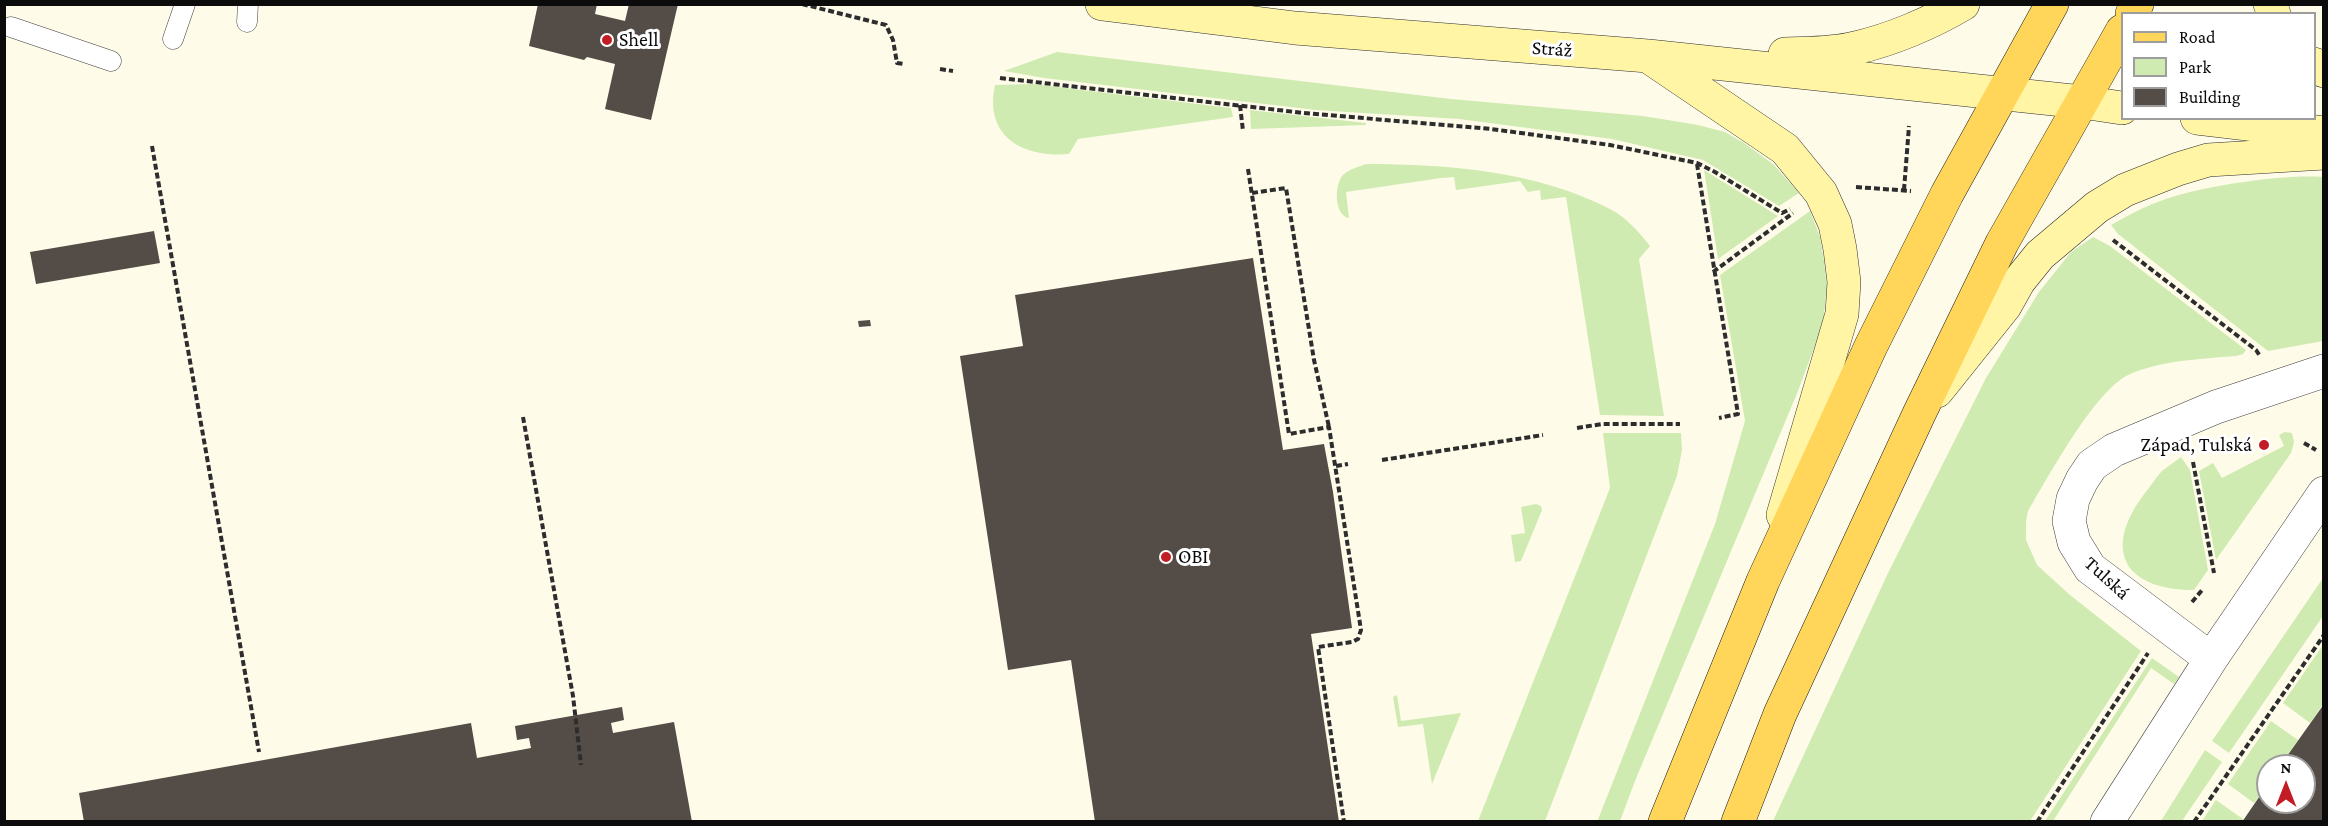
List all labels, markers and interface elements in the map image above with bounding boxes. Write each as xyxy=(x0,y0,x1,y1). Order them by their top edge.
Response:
legend xyxy=(2121,12,2316,120)
text: Road xyxy=(2179,27,2216,47)
place label: Shell xyxy=(619,28,658,52)
marker: Shell xyxy=(600,33,614,47)
street label: Stráž xyxy=(1531,36,1573,62)
text: Park xyxy=(2179,57,2211,77)
text: Building xyxy=(2179,87,2240,107)
place label: Západ, Tulská xyxy=(2141,433,2252,457)
marker: Západ, Tulská xyxy=(2257,438,2271,452)
place label: OBI xyxy=(1178,545,1208,569)
marker: OBI xyxy=(1159,550,1173,564)
street label: Tulská xyxy=(2079,551,2135,605)
north arrow xyxy=(2256,754,2316,814)
text: N xyxy=(2281,759,2291,776)

